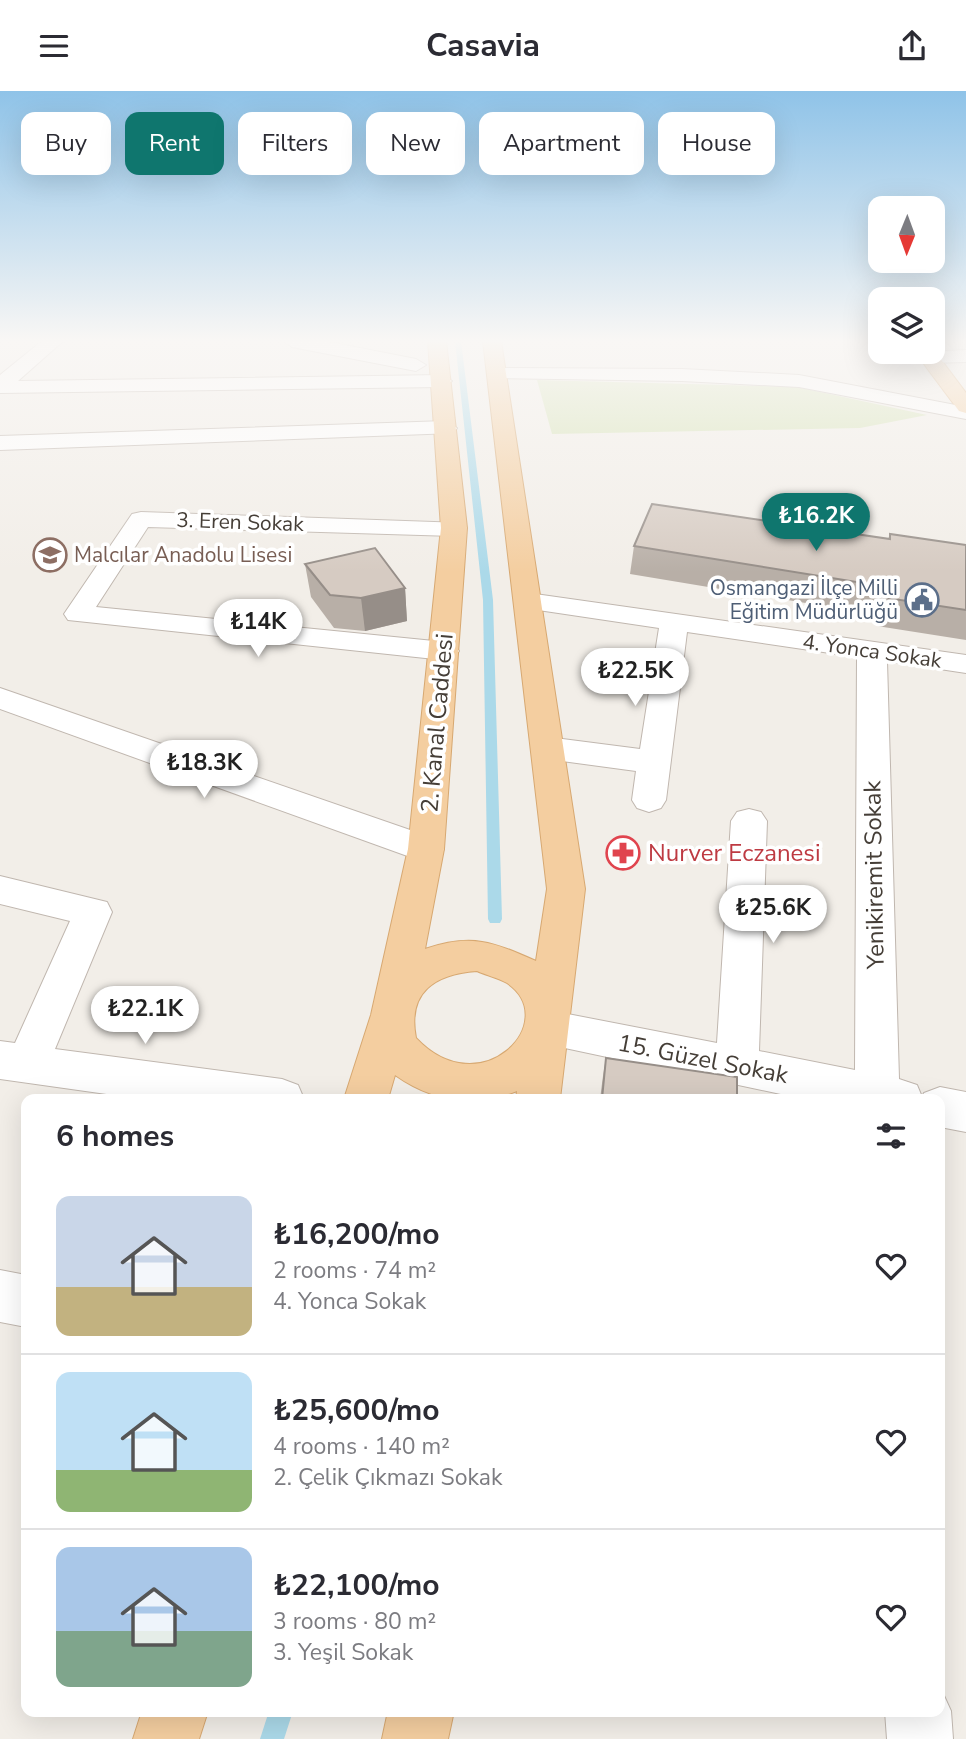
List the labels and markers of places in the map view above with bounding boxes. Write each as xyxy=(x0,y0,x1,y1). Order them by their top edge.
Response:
pin: ₺16.2K xyxy=(759,493,873,553)
school or university icon: Malcılar Anadolu Lisesi xyxy=(31,536,69,574)
place label: Malcılar Anadolu Lisesi xyxy=(74,541,292,569)
place label: Osmangazi İlçe Milli Eğitim Müdürlüğü xyxy=(710,574,898,626)
public building icon: Osmangazi İlçe Milli Eğitim Müdürlüğü xyxy=(903,581,941,619)
pin: ₺14K xyxy=(217,599,299,659)
pin: ₺22.5K xyxy=(578,649,692,708)
pin: ₺18.3K xyxy=(147,741,261,800)
pharmacy icon: Nurver Eczanesi xyxy=(604,834,642,872)
place label: Nurver Eczanesi xyxy=(648,837,820,869)
pin: ₺25.6K xyxy=(716,885,830,945)
pin: ₺22.1K xyxy=(88,986,202,1046)

